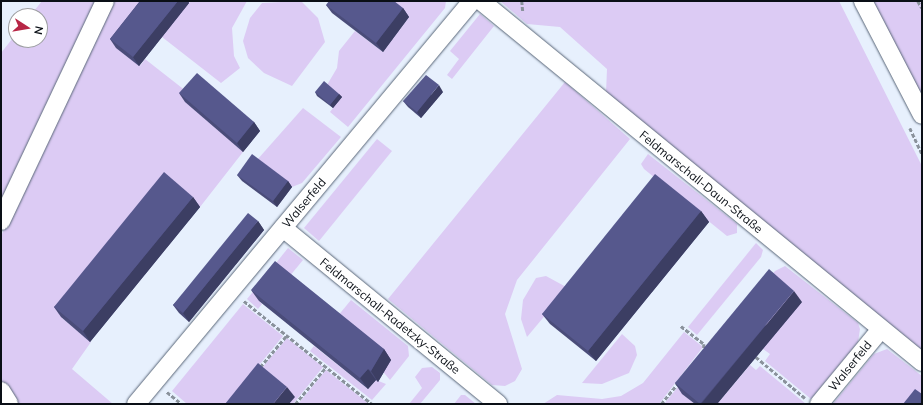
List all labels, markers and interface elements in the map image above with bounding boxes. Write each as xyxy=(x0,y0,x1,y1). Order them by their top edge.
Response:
north arrow xyxy=(8,8,48,48)
text: N xyxy=(31,25,46,36)
street label: Feldmarschall-Daun-Straße xyxy=(636,128,766,236)
street label: Walserfeld xyxy=(279,175,329,231)
street label: Feldmarschall-Radetzky-Straße xyxy=(317,255,463,377)
street label: Walserfeld xyxy=(825,338,875,394)

